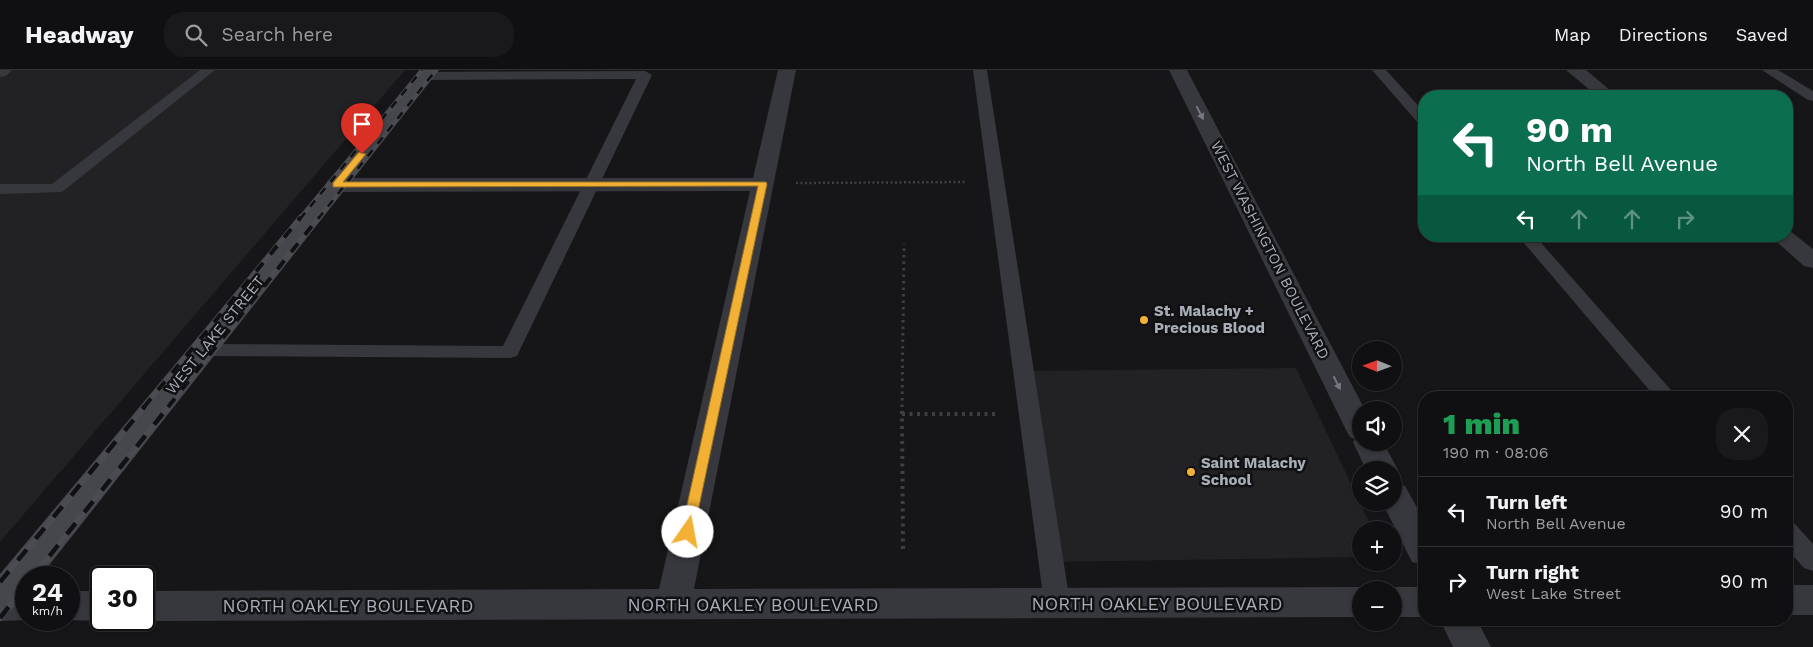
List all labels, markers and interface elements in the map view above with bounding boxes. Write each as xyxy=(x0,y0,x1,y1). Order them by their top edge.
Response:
search box xyxy=(164,12,514,57)
text: Headway xyxy=(25,21,134,49)
icon: search xyxy=(182,21,210,49)
text: Search here xyxy=(222,23,333,46)
text: Map xyxy=(1554,24,1591,45)
text: Directions xyxy=(1619,24,1708,45)
text: Saved xyxy=(1736,24,1788,45)
pin xyxy=(341,103,383,154)
one-way arrow xyxy=(1196,106,1204,121)
text: 90 m xyxy=(1526,109,1613,151)
icon: arrive xyxy=(348,110,376,138)
icon: left xyxy=(1443,110,1508,175)
street label: WEST WASHINGTON BOULEVARD xyxy=(1207,138,1333,362)
text: North Bell Avenue xyxy=(1526,151,1718,176)
icon: left xyxy=(1512,205,1540,233)
icon: ahead xyxy=(1565,205,1593,233)
icon: ahead xyxy=(1618,205,1646,233)
icon: right xyxy=(1671,205,1699,233)
street label: WEST LAKE STREET xyxy=(162,272,268,398)
place label: St. Malachy + Precious Blood xyxy=(1154,302,1265,337)
marker: St. Malachy + Precious Blood xyxy=(1138,314,1150,326)
north arrow xyxy=(1352,341,1402,391)
map controls xyxy=(1352,341,1402,631)
one-way arrow xyxy=(1333,376,1341,390)
button: sound xyxy=(1352,401,1402,451)
text: 1 min xyxy=(1443,406,1520,441)
button: close xyxy=(1716,408,1768,460)
text: 190 m · 08:06 xyxy=(1443,443,1549,462)
place label: Saint Malachy School xyxy=(1201,454,1306,489)
button: layers xyxy=(1352,461,1402,511)
marker: Saint Malachy School xyxy=(1185,466,1197,478)
text: Turn left xyxy=(1486,491,1567,514)
icon: left xyxy=(1443,498,1471,526)
text: 90 m xyxy=(1720,500,1768,523)
position arrow xyxy=(661,505,713,557)
text: North Bell Avenue xyxy=(1486,514,1626,533)
button: + xyxy=(1352,521,1402,571)
text: Turn right xyxy=(1486,561,1579,584)
speed limit sign: 30 xyxy=(90,566,155,631)
icon: right xyxy=(1443,568,1471,596)
text: 90 m xyxy=(1720,570,1768,593)
text: 24 xyxy=(32,578,63,607)
button: − xyxy=(1352,581,1402,631)
text: West Lake Street xyxy=(1486,584,1621,603)
street label: NORTH OAKLEY BOULEVARD xyxy=(1032,593,1282,614)
street label: NORTH OAKLEY BOULEVARD xyxy=(628,594,878,615)
street label: NORTH OAKLEY BOULEVARD xyxy=(223,595,473,616)
text: km/h xyxy=(32,604,63,618)

